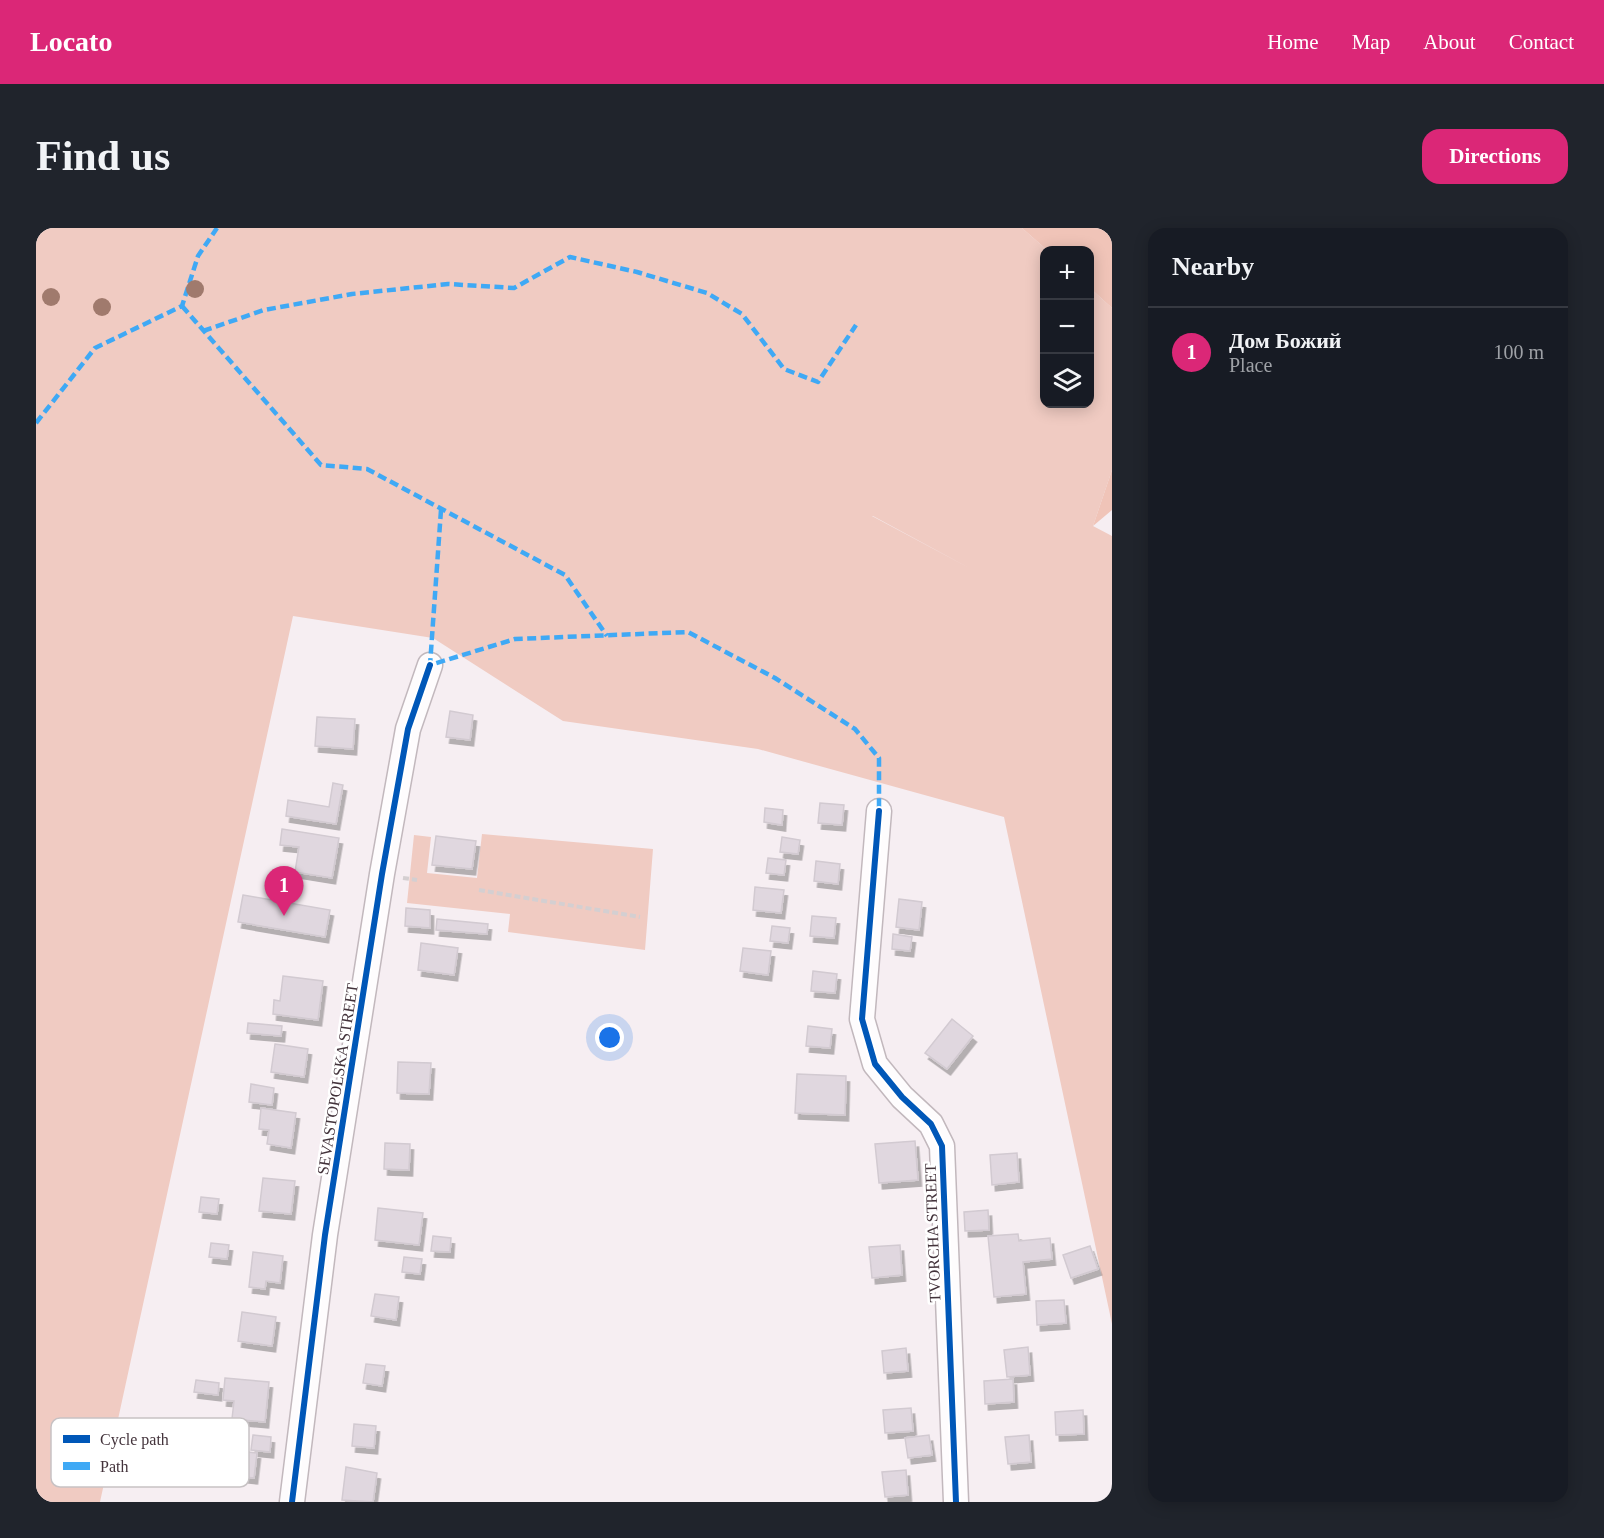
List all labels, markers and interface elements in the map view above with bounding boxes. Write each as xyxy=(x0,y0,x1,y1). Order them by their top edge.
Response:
text: Locato xyxy=(30,26,112,57)
text: Home xyxy=(1267,30,1319,54)
text: Map xyxy=(1352,30,1390,54)
text: About xyxy=(1423,30,1476,54)
text: Contact xyxy=(1509,30,1574,54)
button: Directions xyxy=(1422,129,1568,184)
text: Find us xyxy=(36,133,170,179)
map controls xyxy=(1040,246,1094,408)
button: + xyxy=(1040,246,1094,300)
text: Nearby xyxy=(1172,252,1254,281)
button: − xyxy=(1040,300,1094,354)
text: Дом Божий xyxy=(1229,328,1342,353)
text: 1 xyxy=(1187,341,1197,363)
text: 100 m xyxy=(1493,341,1544,363)
button: layers xyxy=(1040,354,1094,408)
text: Place xyxy=(1229,354,1272,376)
pin: 1 xyxy=(264,866,304,916)
street label: SEVASTOPOLSKA STREET xyxy=(314,982,361,1176)
your location xyxy=(595,1023,624,1052)
street label: TVORCHA STREET xyxy=(922,1163,943,1303)
legend xyxy=(51,1418,249,1487)
text: Cycle path xyxy=(100,1431,169,1449)
text: Path xyxy=(100,1458,128,1475)

